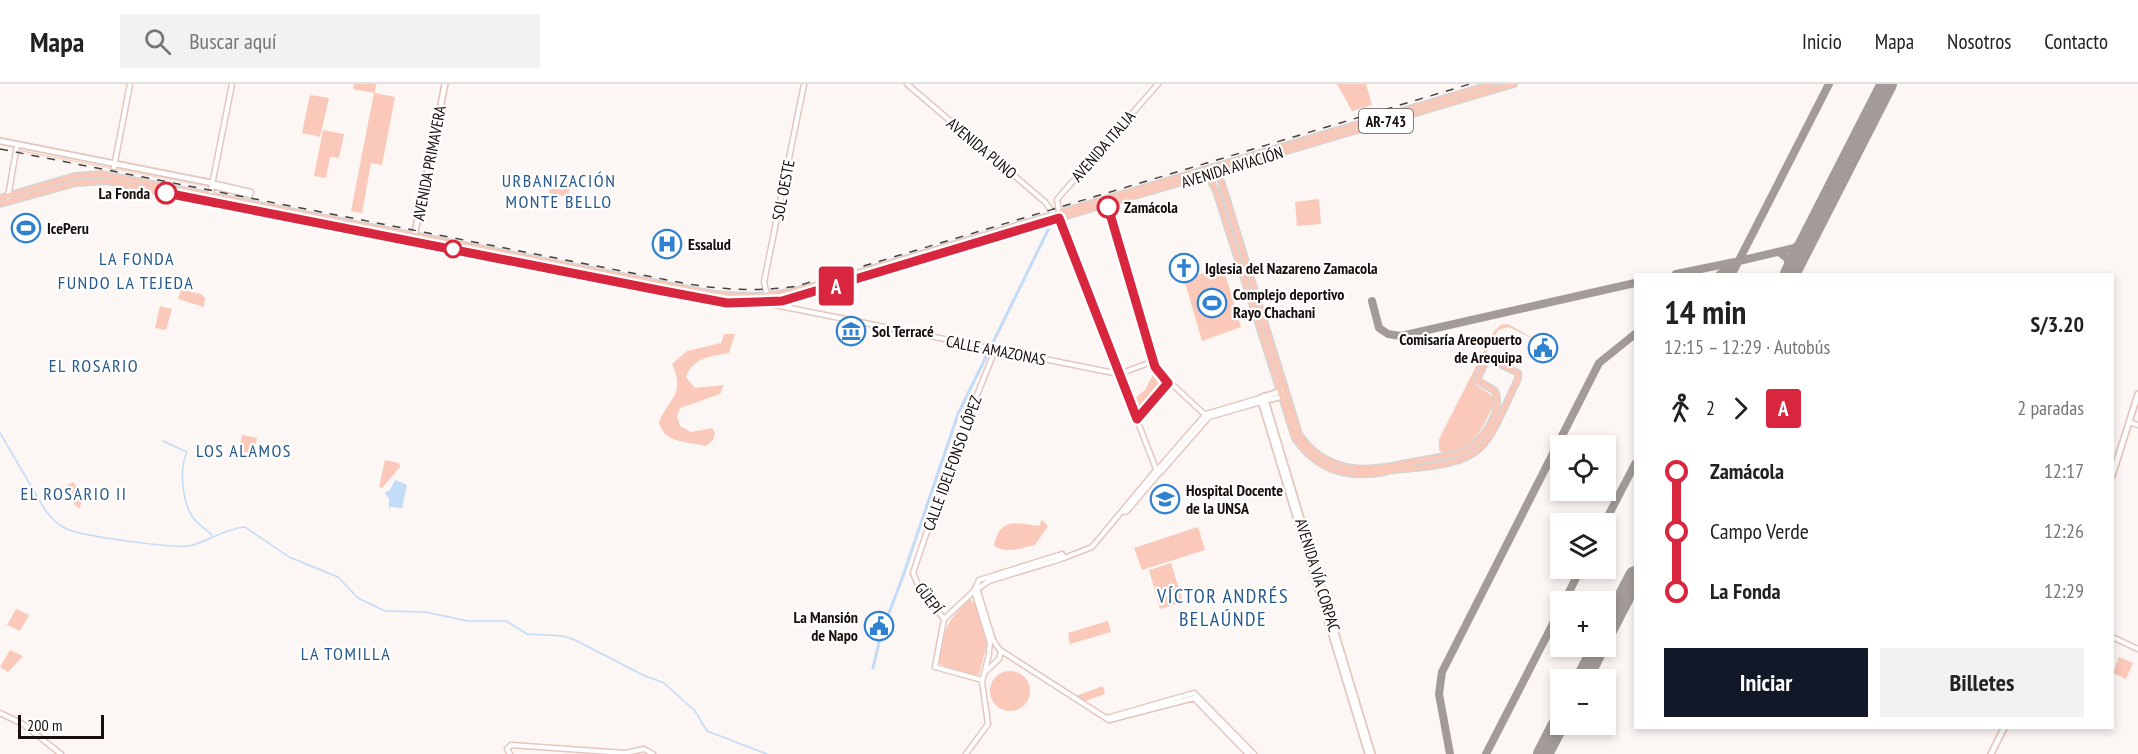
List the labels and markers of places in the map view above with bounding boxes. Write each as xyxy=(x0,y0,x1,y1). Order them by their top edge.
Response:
marker: La Fonda xyxy=(155,182,177,204)
place label: La Fonda xyxy=(99,183,150,203)
marker: Zamácola xyxy=(1097,196,1119,218)
place label: Zamácola xyxy=(1124,197,1178,217)
sports icon: IcePeru xyxy=(10,212,42,244)
place label: IcePeru xyxy=(47,218,89,238)
hospital icon: Essalud xyxy=(651,228,683,260)
place label: Essalud xyxy=(688,234,731,254)
unlabelled marker xyxy=(444,240,462,258)
church icon: Iglesia del Nazareno Zamacola xyxy=(1168,252,1200,284)
place label: Iglesia del Nazareno Zamacola xyxy=(1205,258,1378,278)
place label: Complejo deportivo Rayo Chachani xyxy=(1233,284,1344,322)
sports icon: Complejo deportivo Rayo Chachani xyxy=(1196,287,1228,319)
museum icon: Sol Terracé xyxy=(835,315,867,347)
place label: Sol Terracé xyxy=(872,321,934,341)
place label: Comisaría Areopuerto de Arequipa xyxy=(1399,329,1522,367)
public building icon: Comisaría Areopuerto de Arequipa xyxy=(1527,332,1559,364)
place label: Hospital Docente de la UNSA xyxy=(1186,480,1283,518)
school or university icon: Hospital Docente de la UNSA xyxy=(1149,483,1181,515)
place label: La Mansión de Napo xyxy=(793,607,858,645)
public building icon: La Mansión de Napo xyxy=(863,610,895,642)

